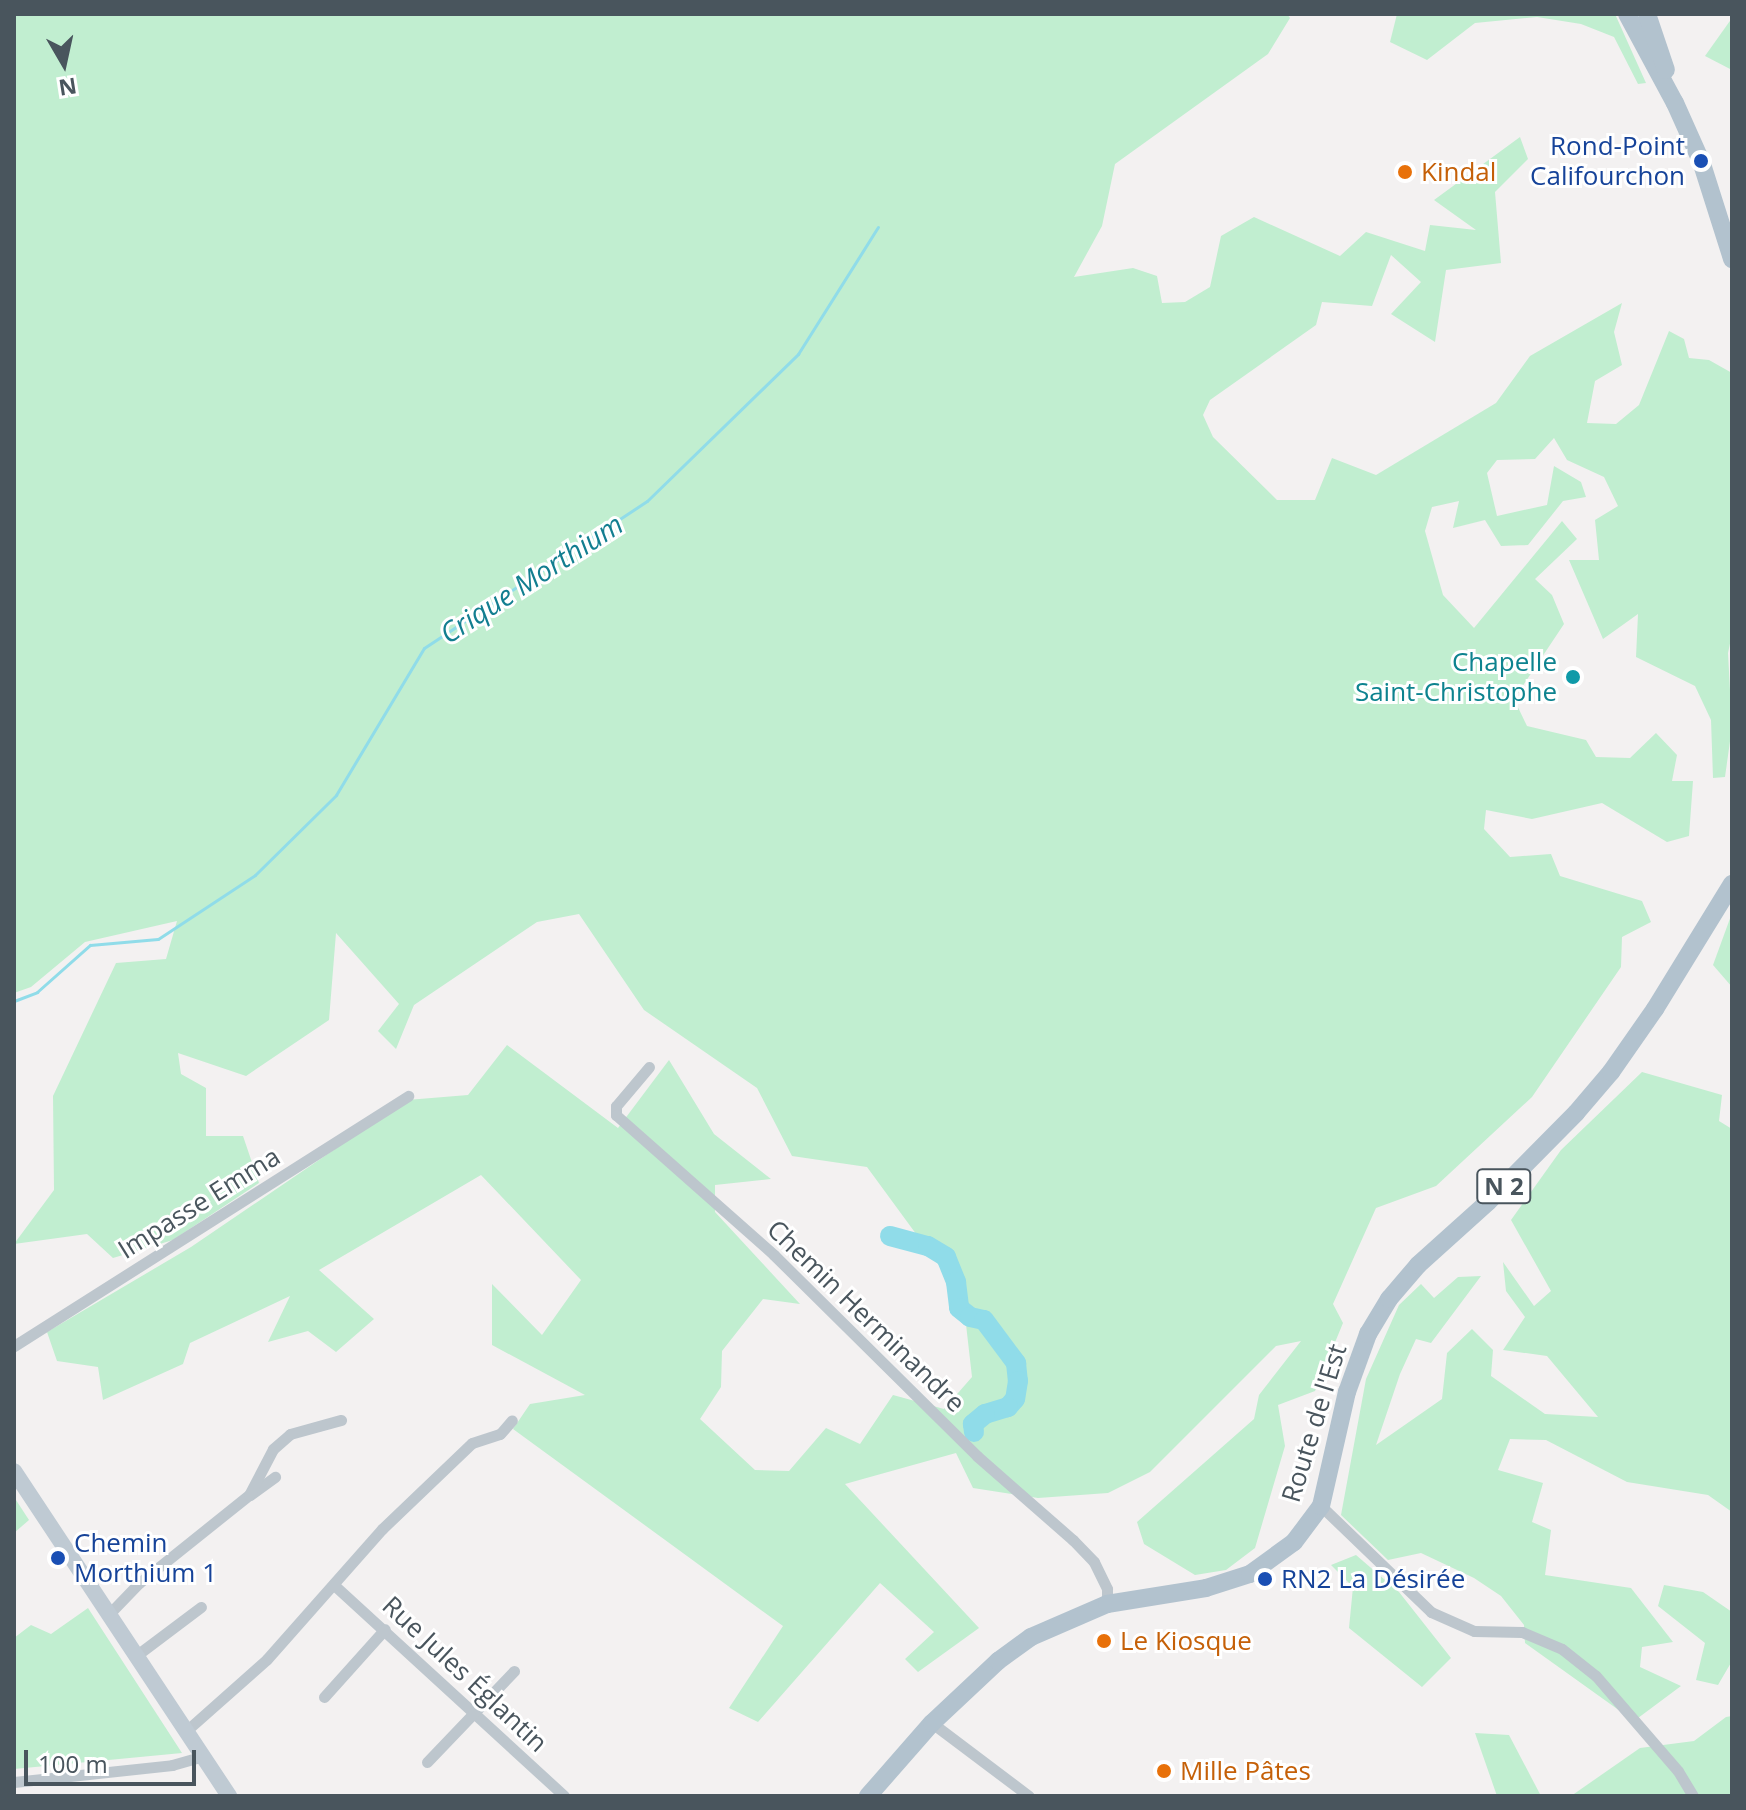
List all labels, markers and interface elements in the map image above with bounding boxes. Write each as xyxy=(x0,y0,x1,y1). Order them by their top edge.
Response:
north arrow xyxy=(24,24,104,104)
text: N xyxy=(57,71,79,104)
place label: Rond-Point Califourchon xyxy=(1530,130,1685,192)
marker: Rond-Point Califourchon xyxy=(1692,152,1710,170)
place label: Kindal xyxy=(1421,156,1496,188)
marker: Kindal xyxy=(1396,163,1414,181)
water label: Crique Morthium xyxy=(433,506,629,650)
place label: Chapelle Saint-Christophe xyxy=(1355,646,1557,708)
marker: Chapelle Saint-Christophe xyxy=(1564,668,1582,686)
street label: Impasse Emma xyxy=(112,1141,286,1265)
road number: N 2 xyxy=(1476,1166,1532,1206)
street label: Chemin Herminandre xyxy=(761,1214,971,1418)
street label: Route de l'Est xyxy=(1275,1340,1353,1506)
place label: Chemin Morthium 1 xyxy=(74,1527,217,1588)
marker: Chemin Morthium 1 xyxy=(49,1549,67,1567)
place label: RN2 La Désirée xyxy=(1281,1563,1465,1595)
marker: RN2 La Désirée xyxy=(1256,1570,1274,1588)
street label: Rue Jules Églantin xyxy=(376,1590,554,1758)
place label: Le Kiosque xyxy=(1120,1625,1252,1657)
marker: Le Kiosque xyxy=(1095,1632,1113,1650)
scale bar xyxy=(28,1734,200,1784)
text: 100 m xyxy=(38,1747,108,1780)
place label: Mille Pâtes xyxy=(1180,1755,1311,1787)
marker: Mille Pâtes xyxy=(1155,1762,1173,1780)

